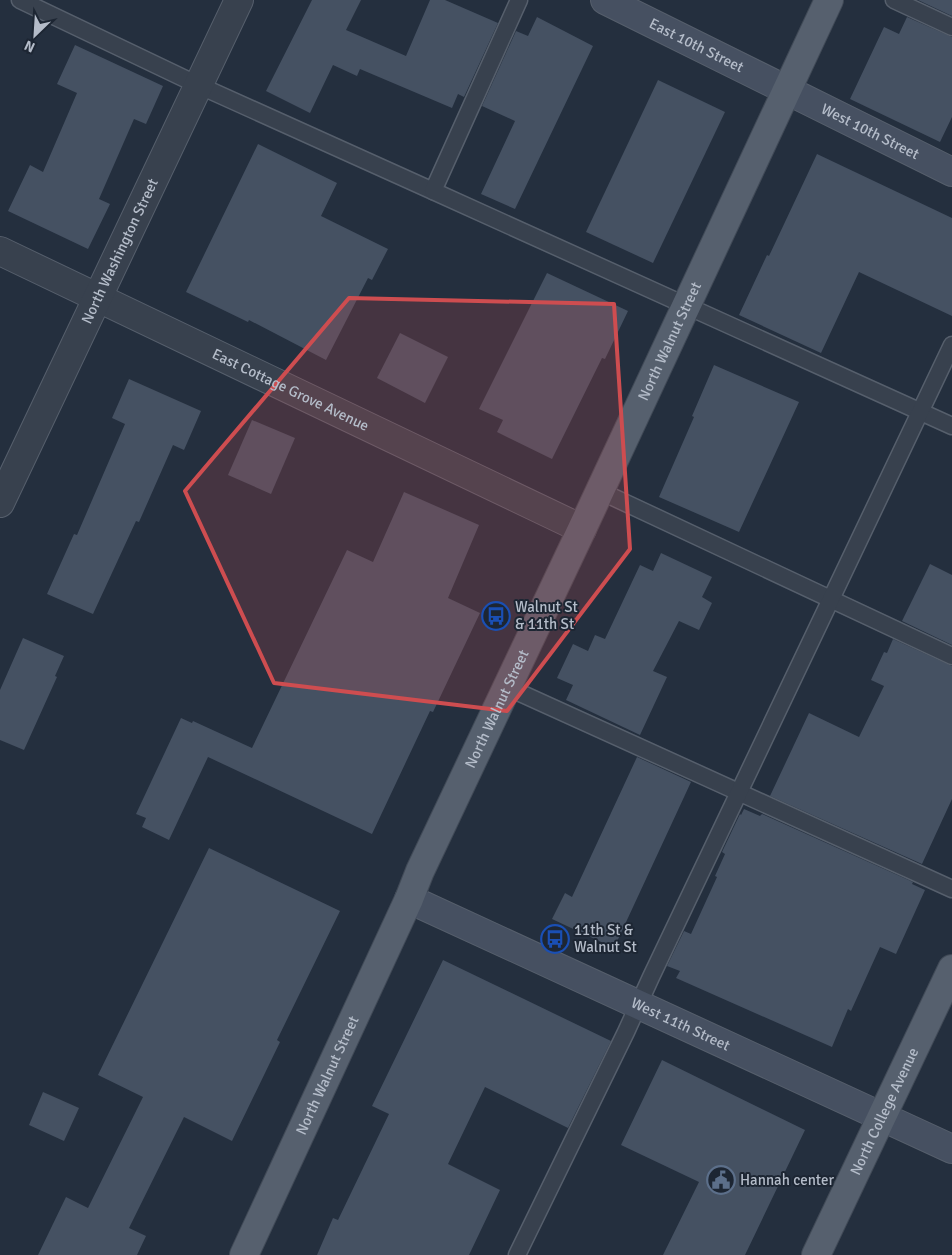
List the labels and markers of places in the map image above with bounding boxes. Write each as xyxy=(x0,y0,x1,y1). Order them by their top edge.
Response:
place label: Walnut St & 11th St xyxy=(515,598,578,633)
bus stop icon: Walnut St & 11th St xyxy=(481,601,511,631)
place label: 11th St & Walnut St xyxy=(574,921,637,956)
bus stop icon: 11th St & Walnut St xyxy=(540,924,570,954)
public building icon: Hannah center xyxy=(706,1165,736,1195)
place label: Hannah center xyxy=(740,1171,834,1189)

